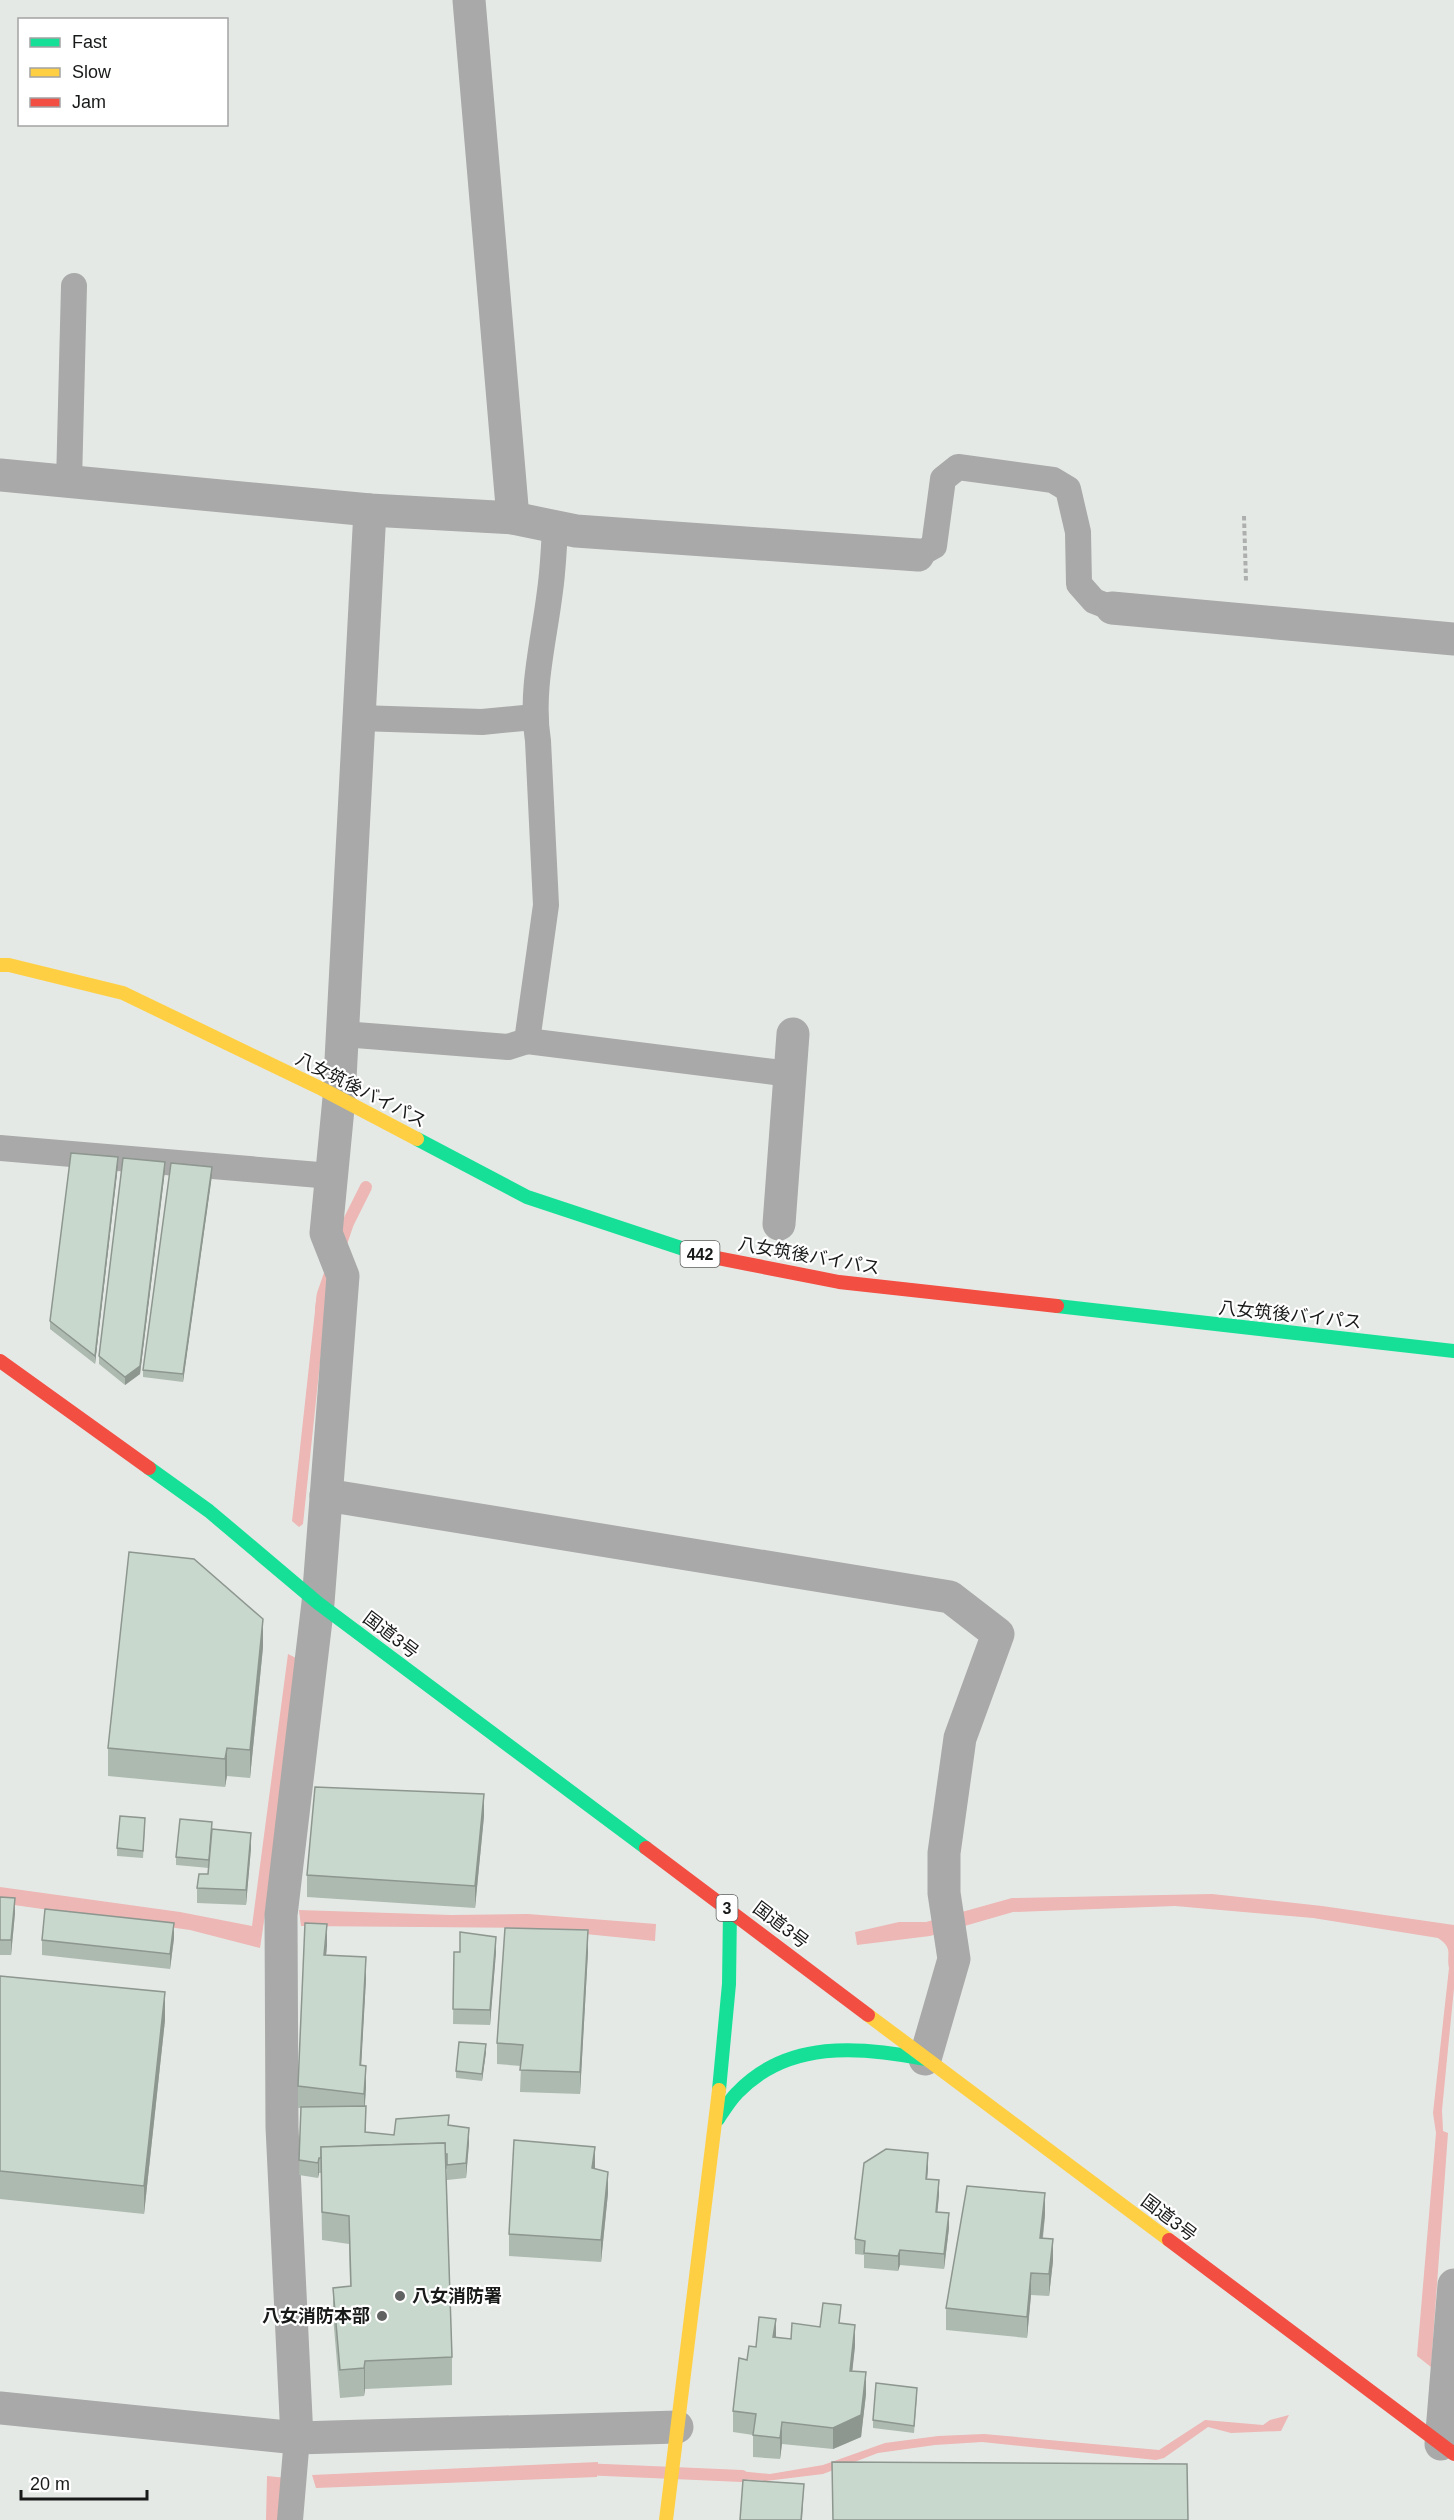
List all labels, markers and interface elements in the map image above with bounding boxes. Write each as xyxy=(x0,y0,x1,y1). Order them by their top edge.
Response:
legend xyxy=(18,18,228,126)
text: Fast xyxy=(72,32,107,52)
text: Slow xyxy=(72,62,112,82)
text: Jam xyxy=(72,92,106,112)
street label: 八女筑後バイパス xyxy=(292,1048,430,1132)
street label: 八女筑後バイパス xyxy=(737,1234,881,1278)
road number: 442 xyxy=(680,1241,720,1267)
street label: 八女筑後バイパス xyxy=(1218,1298,1362,1332)
street label: 国道3号 xyxy=(359,1608,423,1662)
road number: 3 xyxy=(716,1895,738,1921)
street label: 国道3号 xyxy=(749,1898,813,1952)
street label: 国道3号 xyxy=(1137,2191,1201,2245)
place label: 八女消防署 xyxy=(412,2286,502,2306)
marker: 八女消防署 xyxy=(393,2289,407,2303)
place label: 八女消防本部 xyxy=(262,2306,370,2326)
marker: 八女消防本部 xyxy=(375,2309,389,2323)
scale bar xyxy=(21,2463,147,2501)
text: 20 m xyxy=(30,2474,70,2494)

